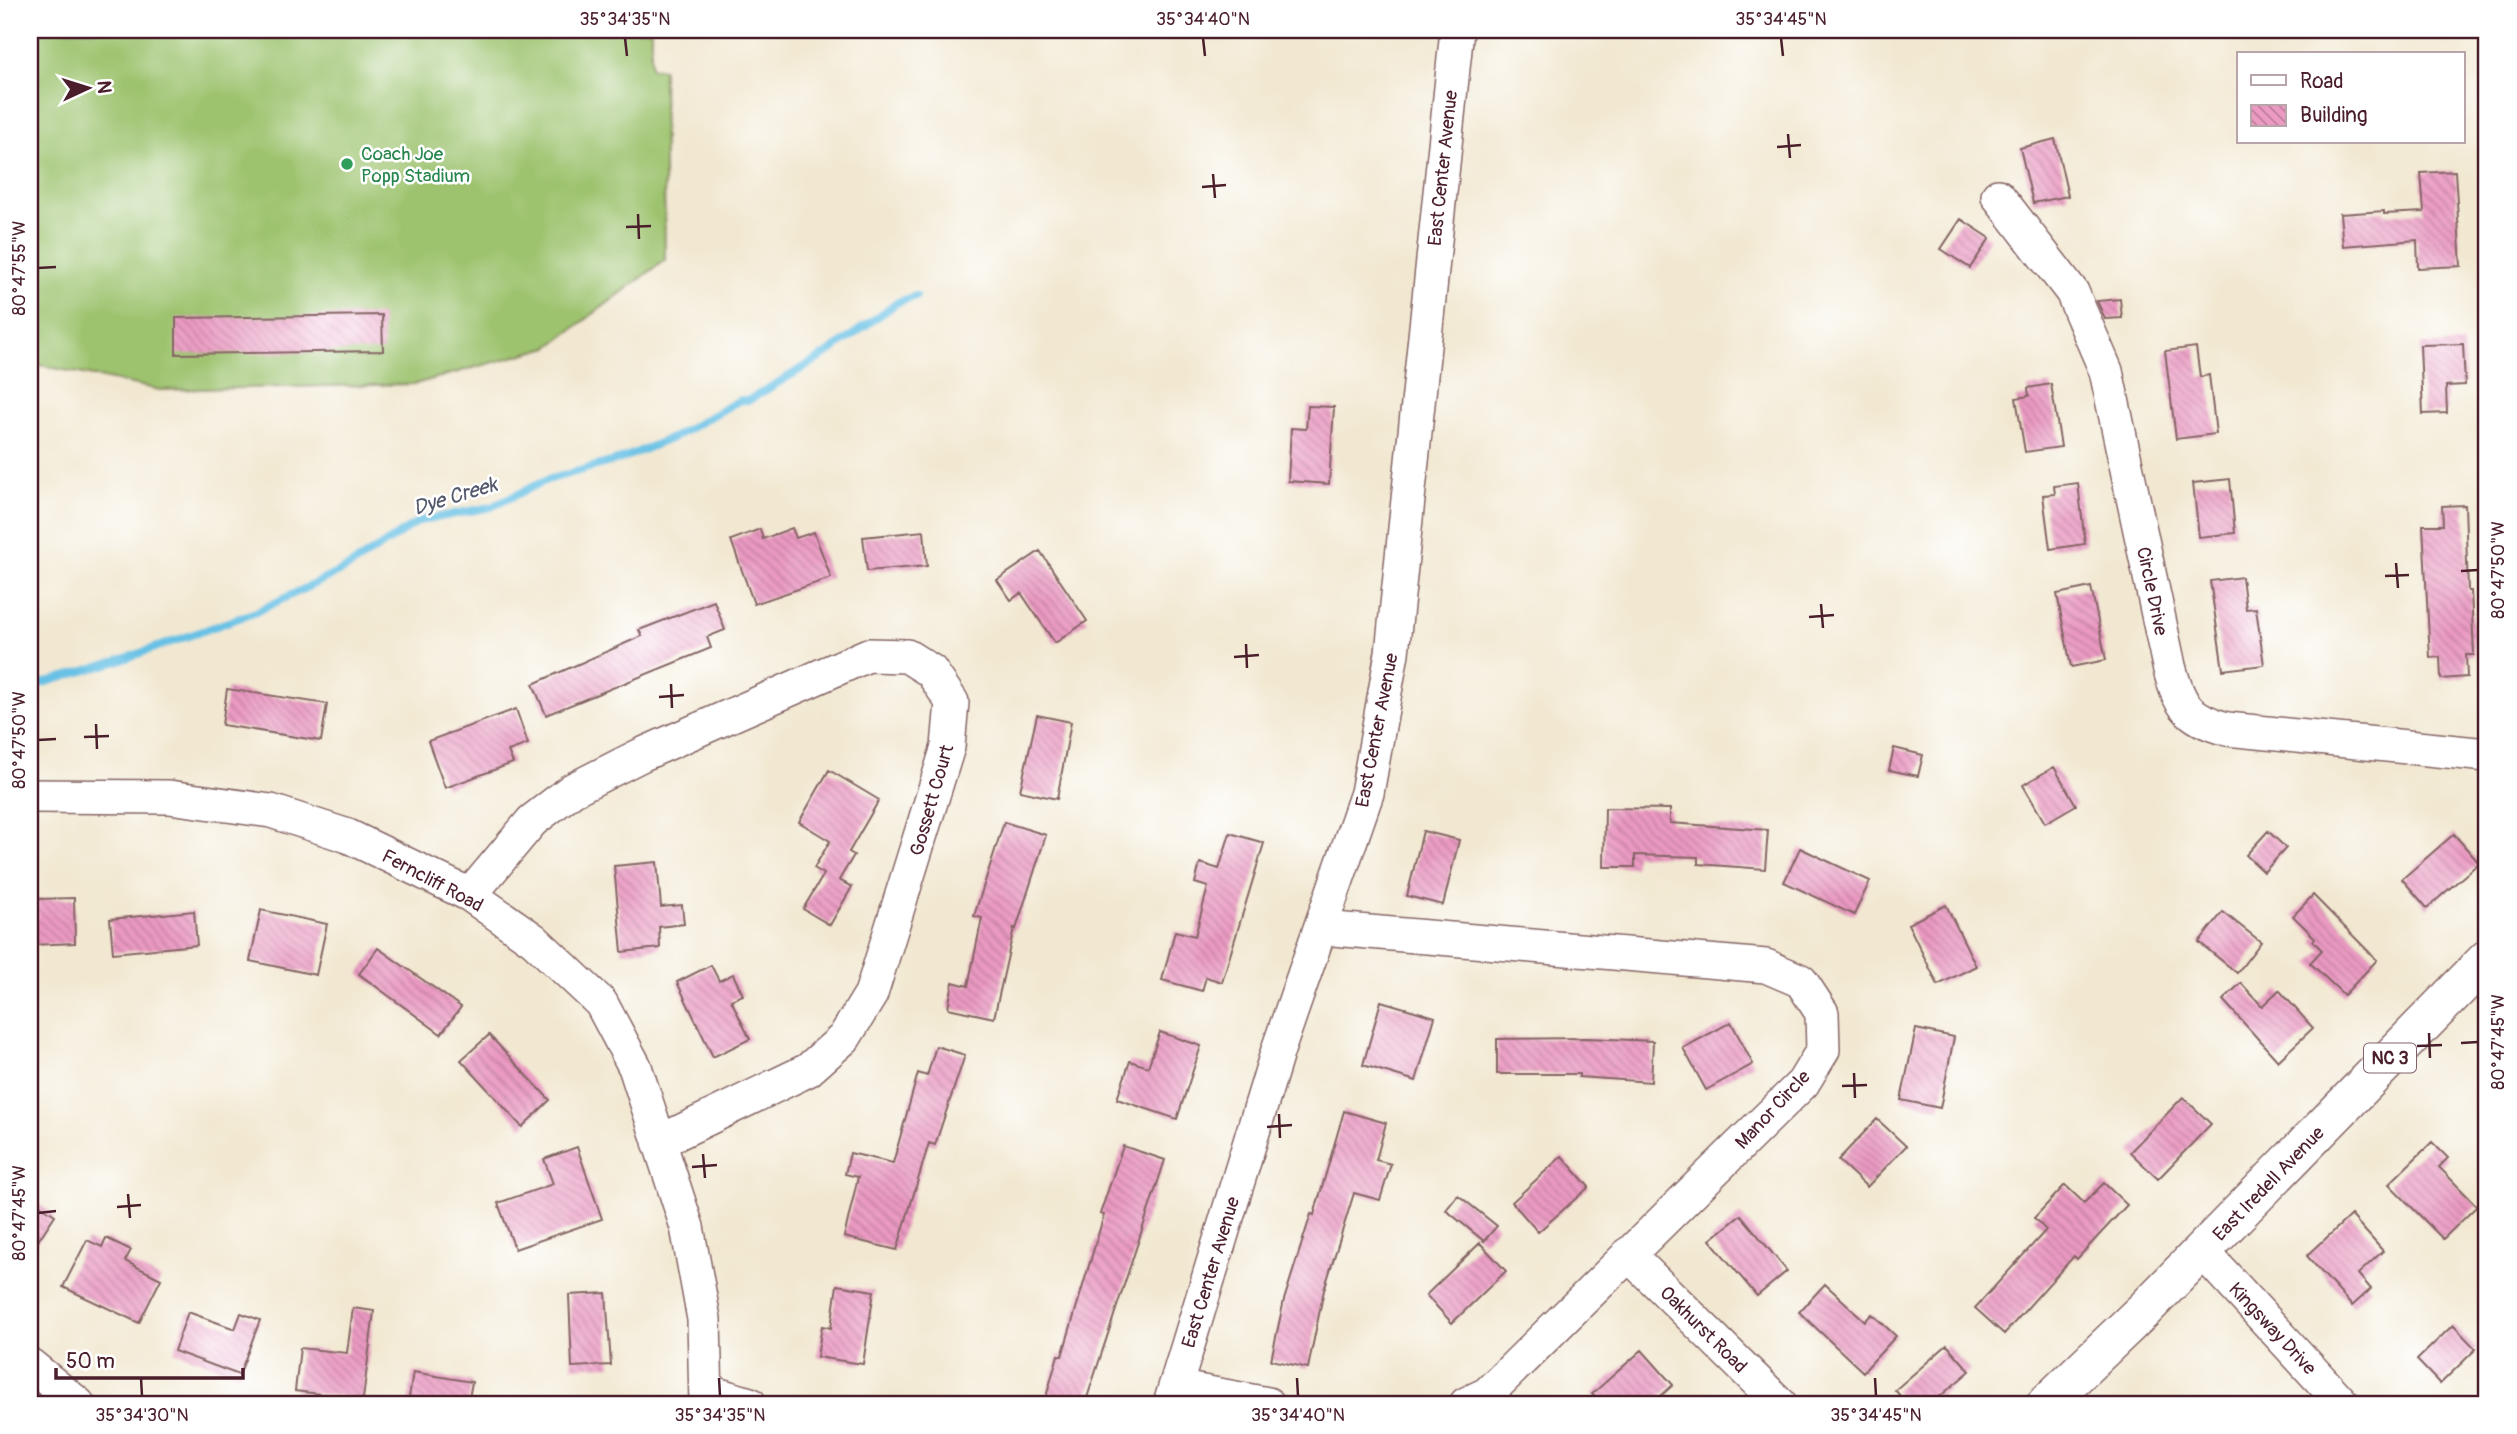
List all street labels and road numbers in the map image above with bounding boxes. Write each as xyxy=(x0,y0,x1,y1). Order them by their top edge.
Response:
street label: East Center Avenue xyxy=(1423,88,1463,247)
street label: Circle Drive xyxy=(2131,545,2173,638)
street label: East Center Avenue xyxy=(1350,650,1404,809)
street label: Gossett Court xyxy=(905,742,959,859)
street label: Ferncliff Road xyxy=(378,844,487,918)
road number: NC 3 xyxy=(2364,1044,2416,1072)
street label: Manor Circle xyxy=(1730,1065,1816,1154)
street label: East Iredell Avenue xyxy=(2208,1121,2330,1246)
street label: East Center Avenue xyxy=(1177,1193,1246,1351)
street label: Kingsway Drive xyxy=(2223,1277,2322,1380)
street label: Oakhurst Road xyxy=(1655,1281,1752,1378)

